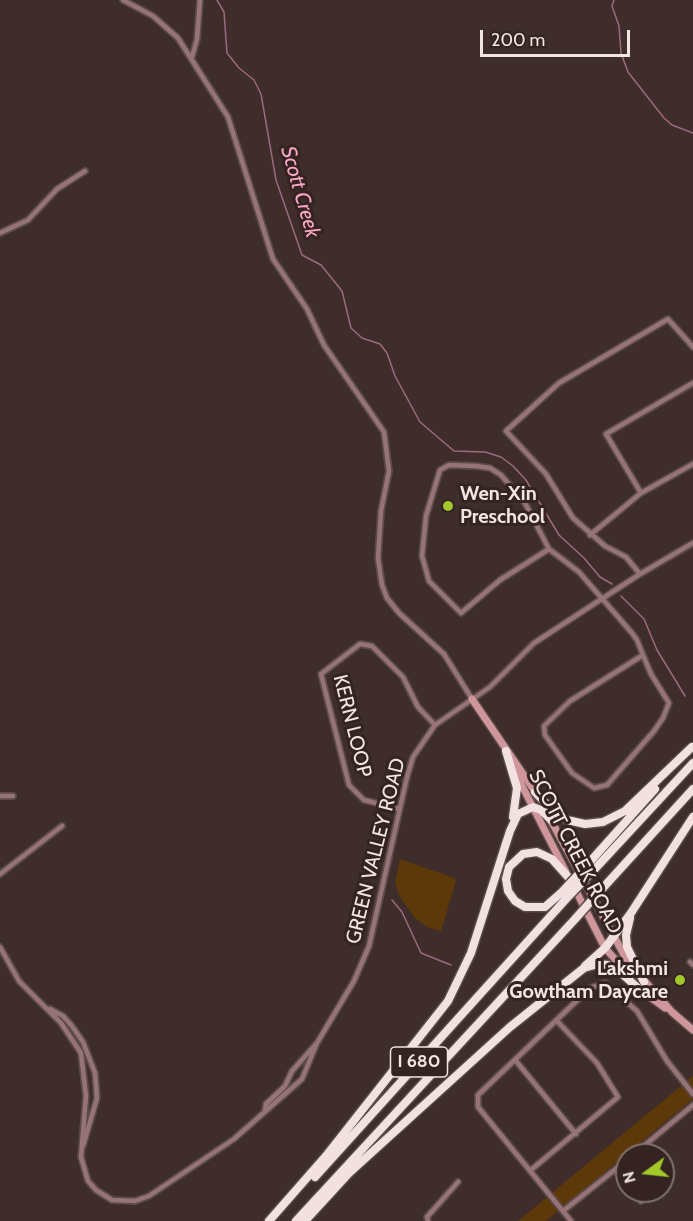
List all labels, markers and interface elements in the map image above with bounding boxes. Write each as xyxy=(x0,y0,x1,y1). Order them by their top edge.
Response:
scale bar xyxy=(483,18,633,56)
text: 200 m xyxy=(491,29,545,51)
water label: Scott Creek xyxy=(275,143,325,241)
place label: Wen-Xin Preschool xyxy=(460,482,545,529)
marker: Wen-Xin Preschool xyxy=(441,499,455,513)
street label: KERN LOOP xyxy=(328,672,376,780)
street label: GREEN VALLEY ROAD xyxy=(341,756,411,946)
street label: SCOTT CREEK ROAD xyxy=(523,766,627,938)
place label: Lakshmi Gowtham Daycare xyxy=(509,957,668,1004)
marker: Lakshmi Gowtham Daycare xyxy=(673,973,687,987)
road number: I 680 xyxy=(390,1047,448,1077)
north arrow xyxy=(615,1143,675,1203)
text: N xyxy=(618,1169,640,1185)

